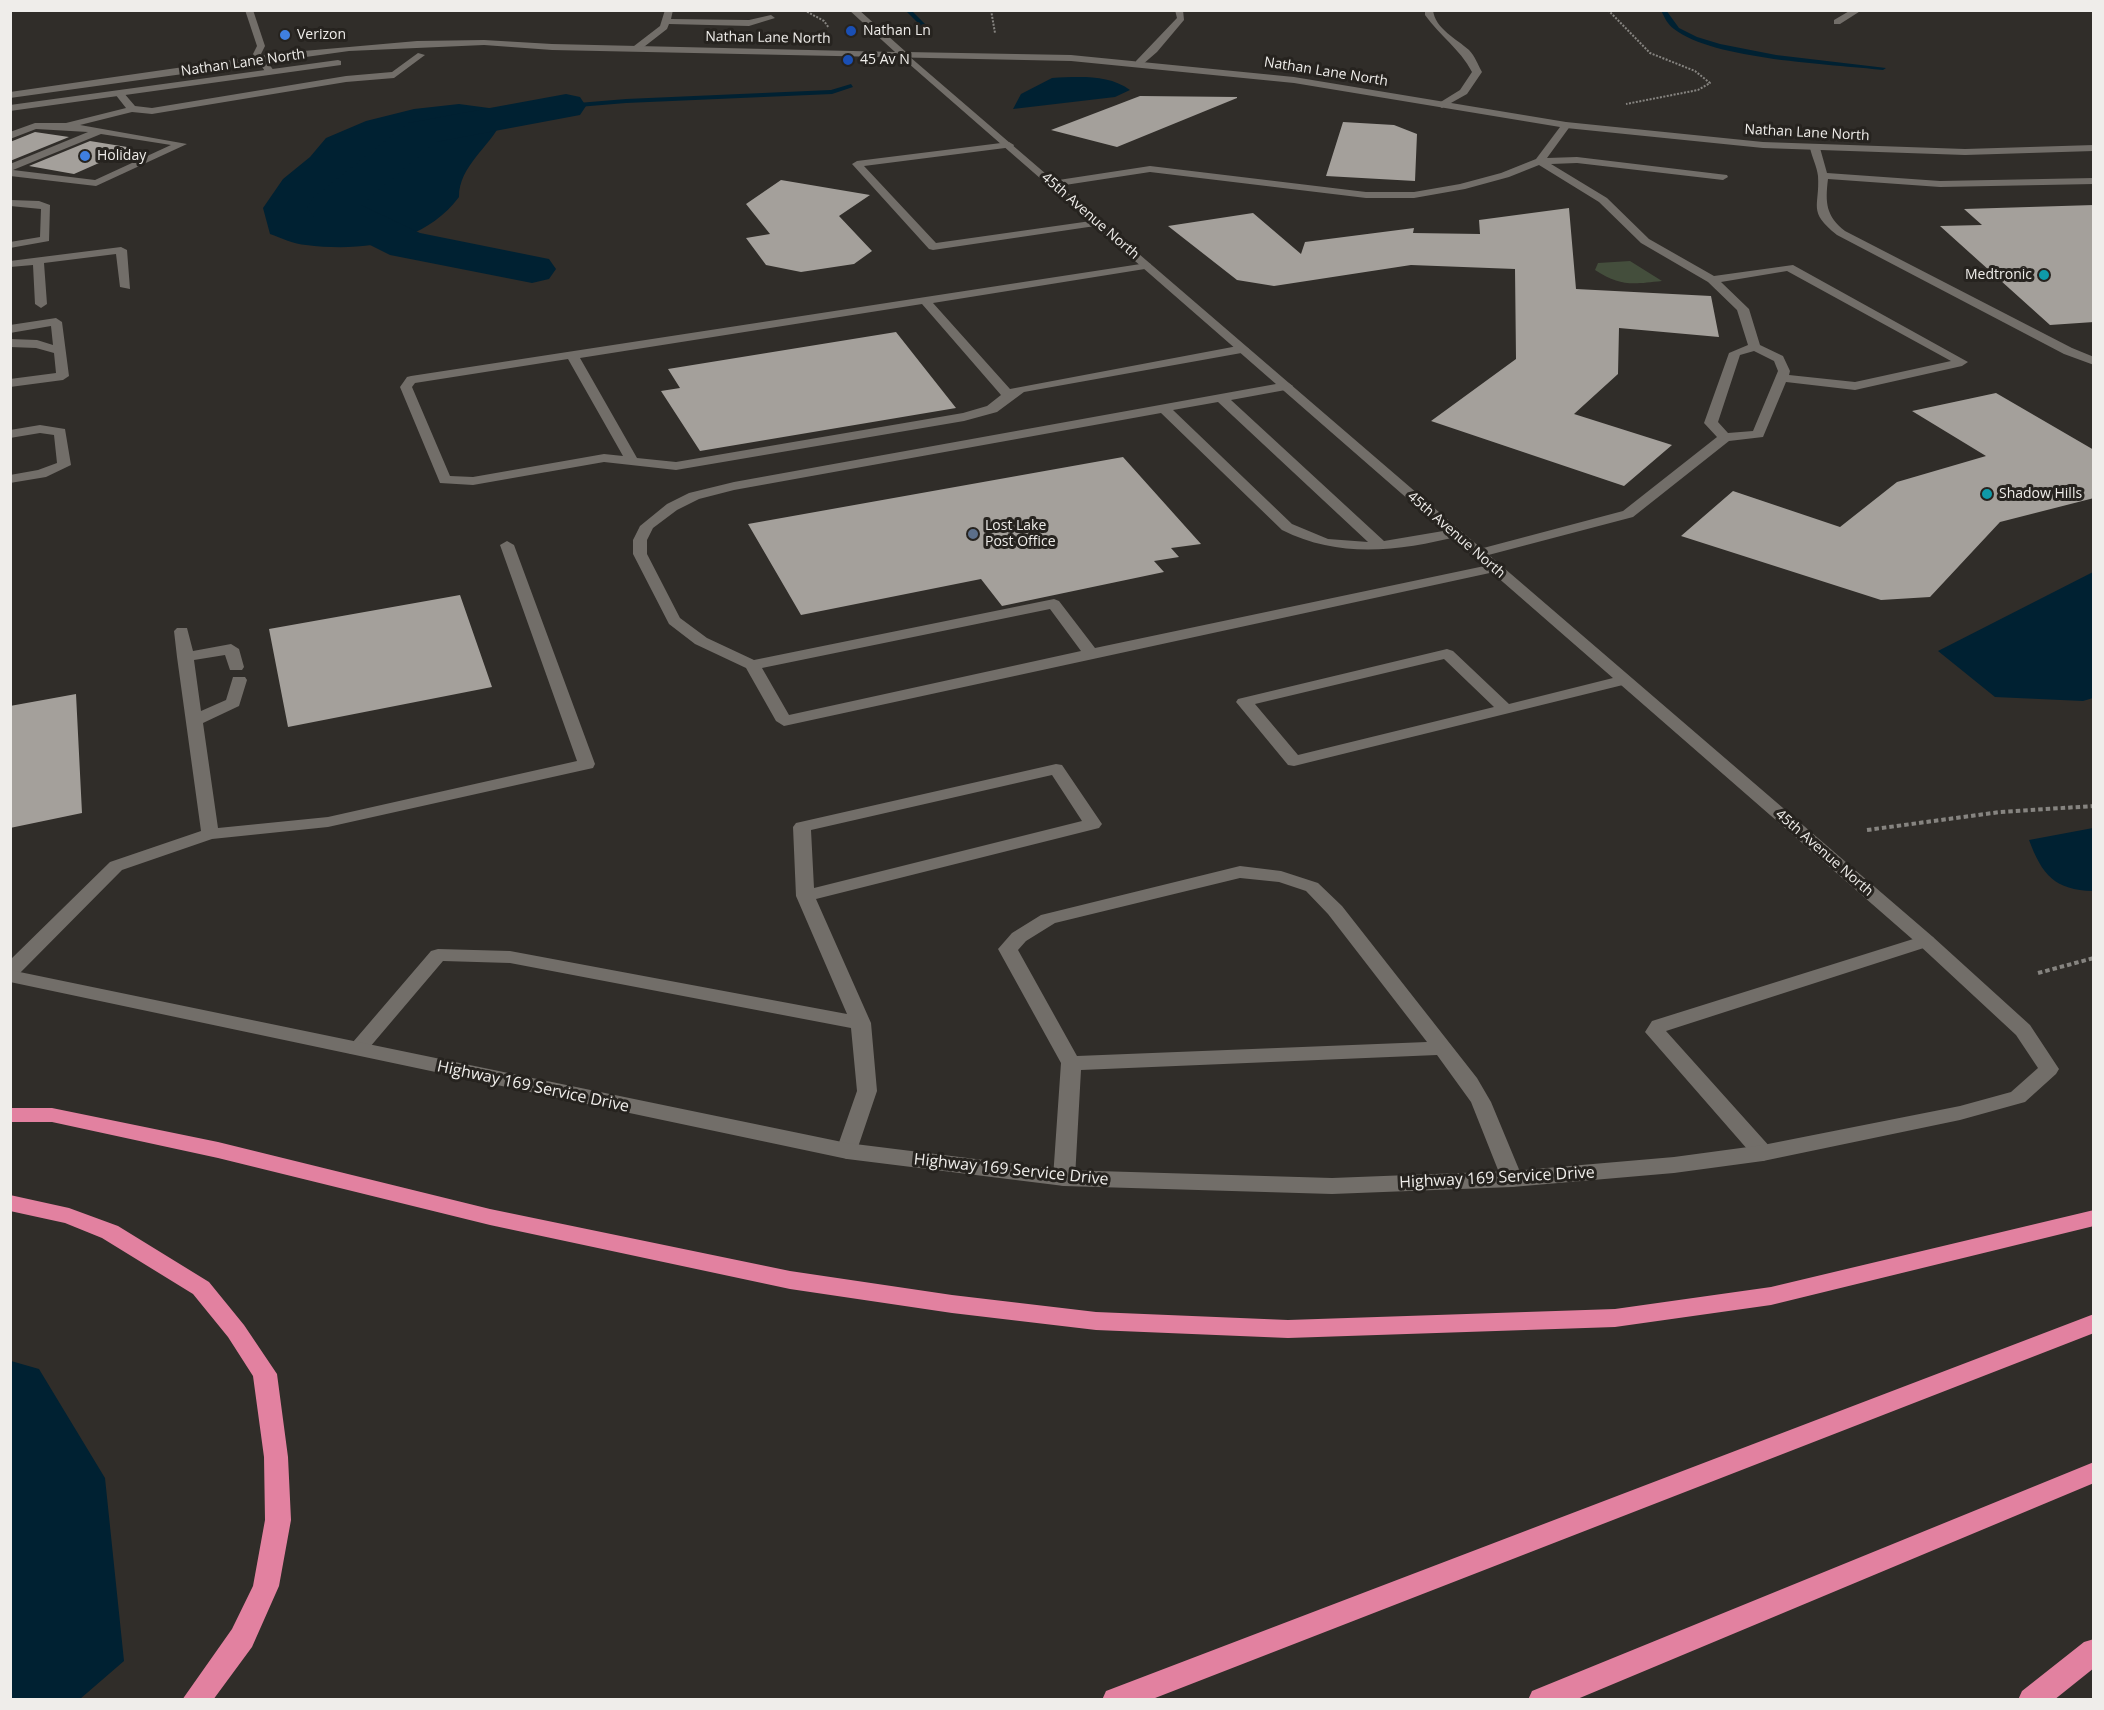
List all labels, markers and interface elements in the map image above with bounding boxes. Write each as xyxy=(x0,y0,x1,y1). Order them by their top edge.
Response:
place label: Nathan Ln xyxy=(863,23,931,39)
marker: Nathan Ln xyxy=(844,24,858,38)
place label: Verizon xyxy=(297,27,346,43)
marker: Verizon xyxy=(278,28,292,42)
street label: Nathan Lane North xyxy=(705,29,831,47)
street label: Nathan Lane North xyxy=(180,46,306,80)
place label: 45 Av N xyxy=(860,52,910,68)
marker: 45 Av N xyxy=(841,53,855,67)
street label: Nathan Lane North xyxy=(1263,54,1389,90)
street label: Nathan Lane North xyxy=(1744,121,1870,145)
place label: Holiday xyxy=(97,148,146,164)
marker: Holiday xyxy=(78,149,92,163)
street label: 45th Avenue North xyxy=(1038,169,1142,263)
place label: Medtronic xyxy=(1965,267,2032,283)
marker: Medtronic xyxy=(2037,268,2051,282)
place label: Shadow Hills xyxy=(1999,486,2082,502)
marker: Shadow Hills xyxy=(1980,487,1994,501)
street label: 45th Avenue North xyxy=(1404,488,1508,582)
place label: Lost Lake Post Office xyxy=(985,518,1056,550)
marker: Lost Lake Post Office xyxy=(966,527,980,541)
street label: 45th Avenue North xyxy=(1772,806,1876,900)
street label: Highway 169 Service Drive xyxy=(435,1057,631,1117)
street label: Highway 169 Service Drive xyxy=(913,1150,1109,1190)
street label: Highway 169 Service Drive xyxy=(1399,1163,1595,1193)

